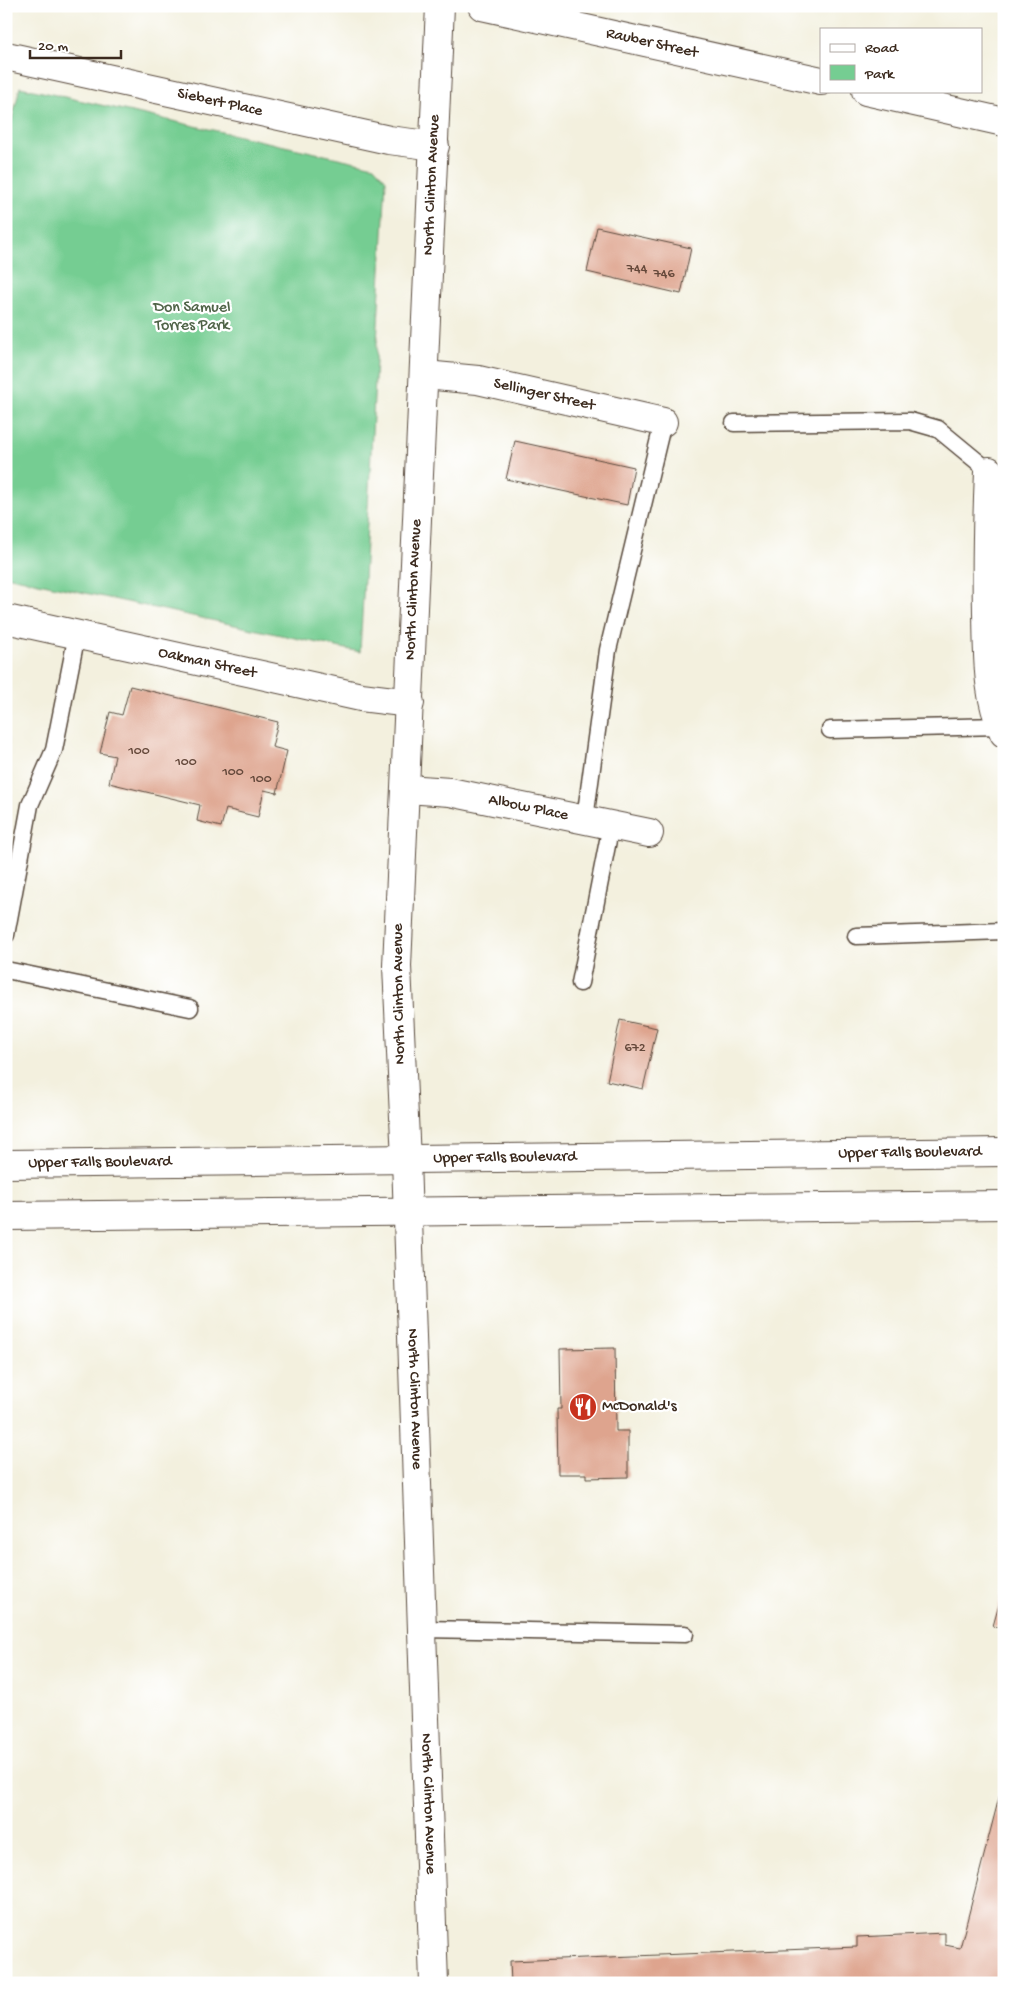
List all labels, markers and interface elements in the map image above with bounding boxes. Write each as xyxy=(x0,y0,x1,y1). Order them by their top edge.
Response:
street label: Rauber Street xyxy=(604,24,701,63)
scale bar xyxy=(30,28,121,60)
legend xyxy=(820,28,982,92)
text: 20 m xyxy=(38,38,68,56)
text: Road xyxy=(865,40,899,58)
text: Park xyxy=(864,66,895,84)
street label: Siebert Place xyxy=(175,84,265,122)
street label: North Clinton Avenue xyxy=(419,113,445,256)
house number: 744 xyxy=(626,261,648,278)
house number: 746 xyxy=(653,266,675,283)
park label: Don Samuel Torres Park xyxy=(152,299,231,336)
street label: Sellinger Street xyxy=(492,374,598,416)
street label: North Clinton Avenue xyxy=(401,518,427,660)
street label: Oakman Street xyxy=(156,643,260,684)
house number: 100 xyxy=(127,743,150,760)
house number: 100 xyxy=(174,754,197,771)
house number: 100 xyxy=(221,764,244,781)
house number: 100 xyxy=(249,771,272,788)
street label: Albow Place xyxy=(487,791,571,826)
street label: North Clinton Avenue xyxy=(389,923,411,1065)
house number: 672 xyxy=(624,1040,646,1057)
street label: Upper Falls Boulevard xyxy=(838,1143,983,1163)
street label: Upper Falls Boulevard xyxy=(433,1148,578,1168)
street label: Upper Falls Boulevard xyxy=(28,1152,173,1173)
street label: North Clinton Avenue xyxy=(402,1328,426,1470)
restaurant icon: McDonald's xyxy=(568,1392,598,1422)
place label: McDonald's xyxy=(602,1398,678,1417)
street label: North Clinton Avenue xyxy=(416,1733,440,1875)

